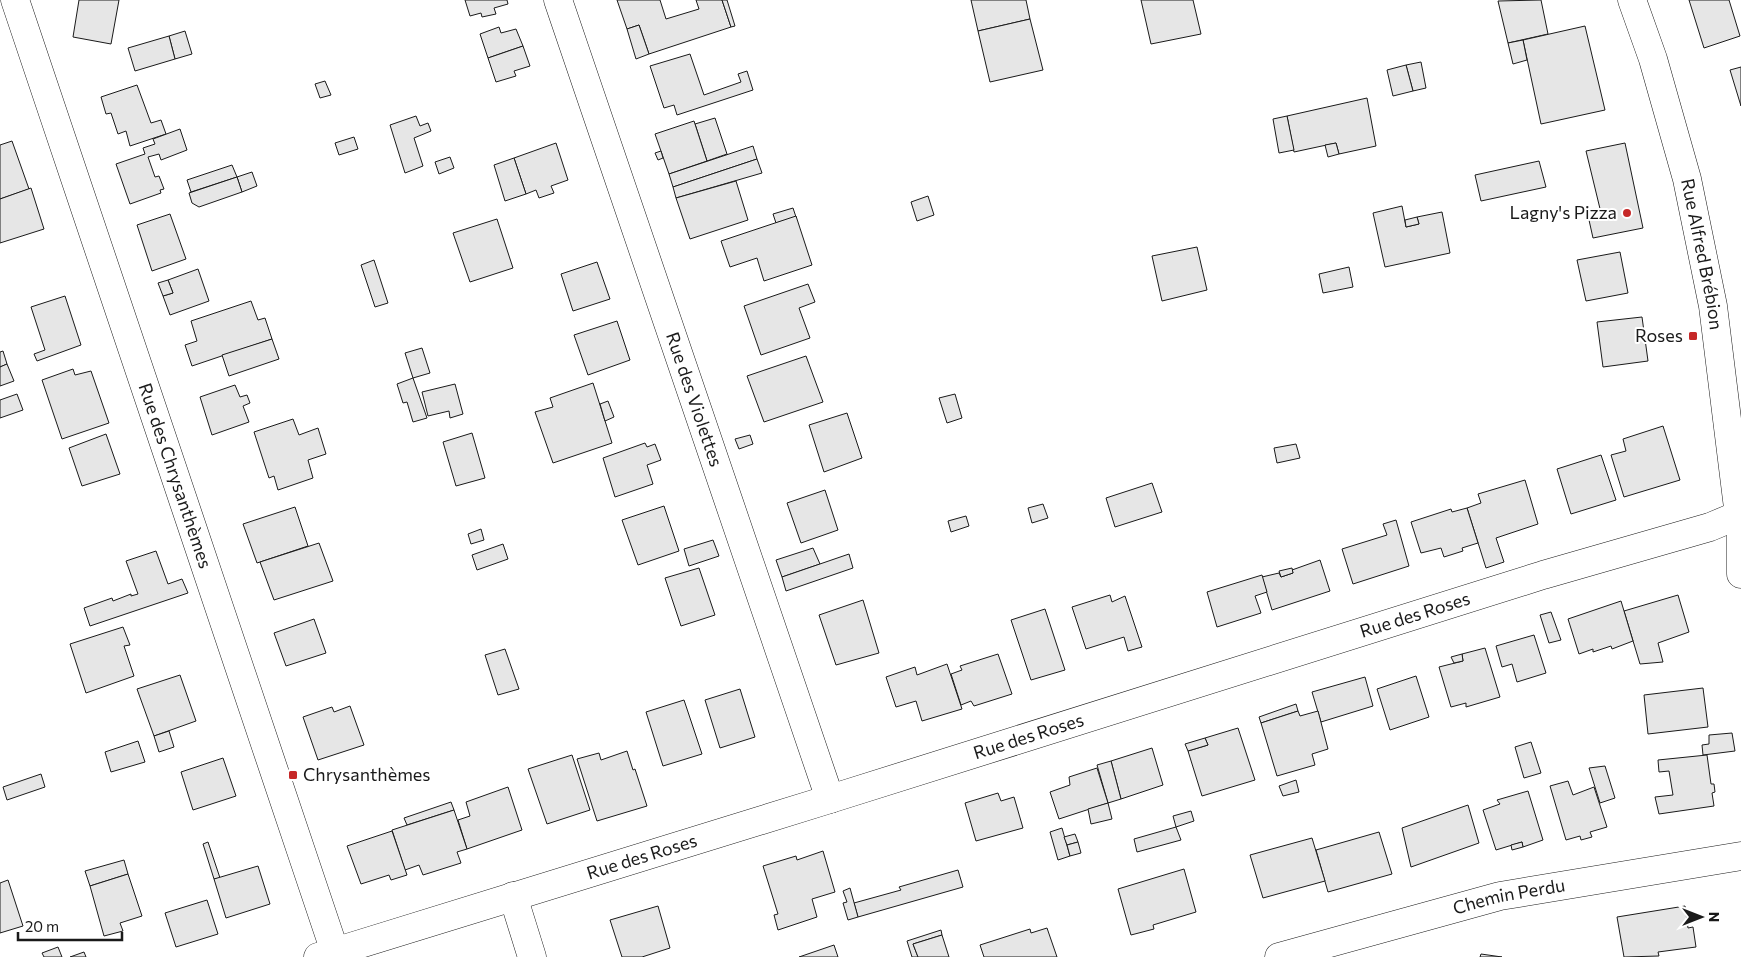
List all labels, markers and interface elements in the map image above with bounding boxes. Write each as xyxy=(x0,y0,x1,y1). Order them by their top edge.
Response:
street label: Rue Alfred Brébion xyxy=(1677,176,1728,331)
place label: Lagny's Pizza xyxy=(1510,201,1617,223)
marker: Lagny's Pizza xyxy=(1621,207,1633,219)
place label: Roses xyxy=(1635,324,1683,346)
street label: Rue des Violettes xyxy=(662,329,728,469)
marker: Roses xyxy=(1687,330,1699,342)
street label: Rue des Chrysanthèmes xyxy=(135,380,217,571)
street label: Rue des Roses xyxy=(1357,587,1473,642)
street label: Rue des Roses xyxy=(970,708,1086,763)
place label: Chrysanthèmes xyxy=(303,763,431,785)
marker: Chrysanthèmes xyxy=(287,769,299,781)
street label: Rue des Roses xyxy=(584,829,700,883)
street label: Chemin Perdu xyxy=(1450,873,1567,919)
north arrow xyxy=(1676,892,1726,942)
scale bar xyxy=(18,910,121,942)
text: N xyxy=(1706,912,1723,922)
text: 20 m xyxy=(25,917,59,935)

